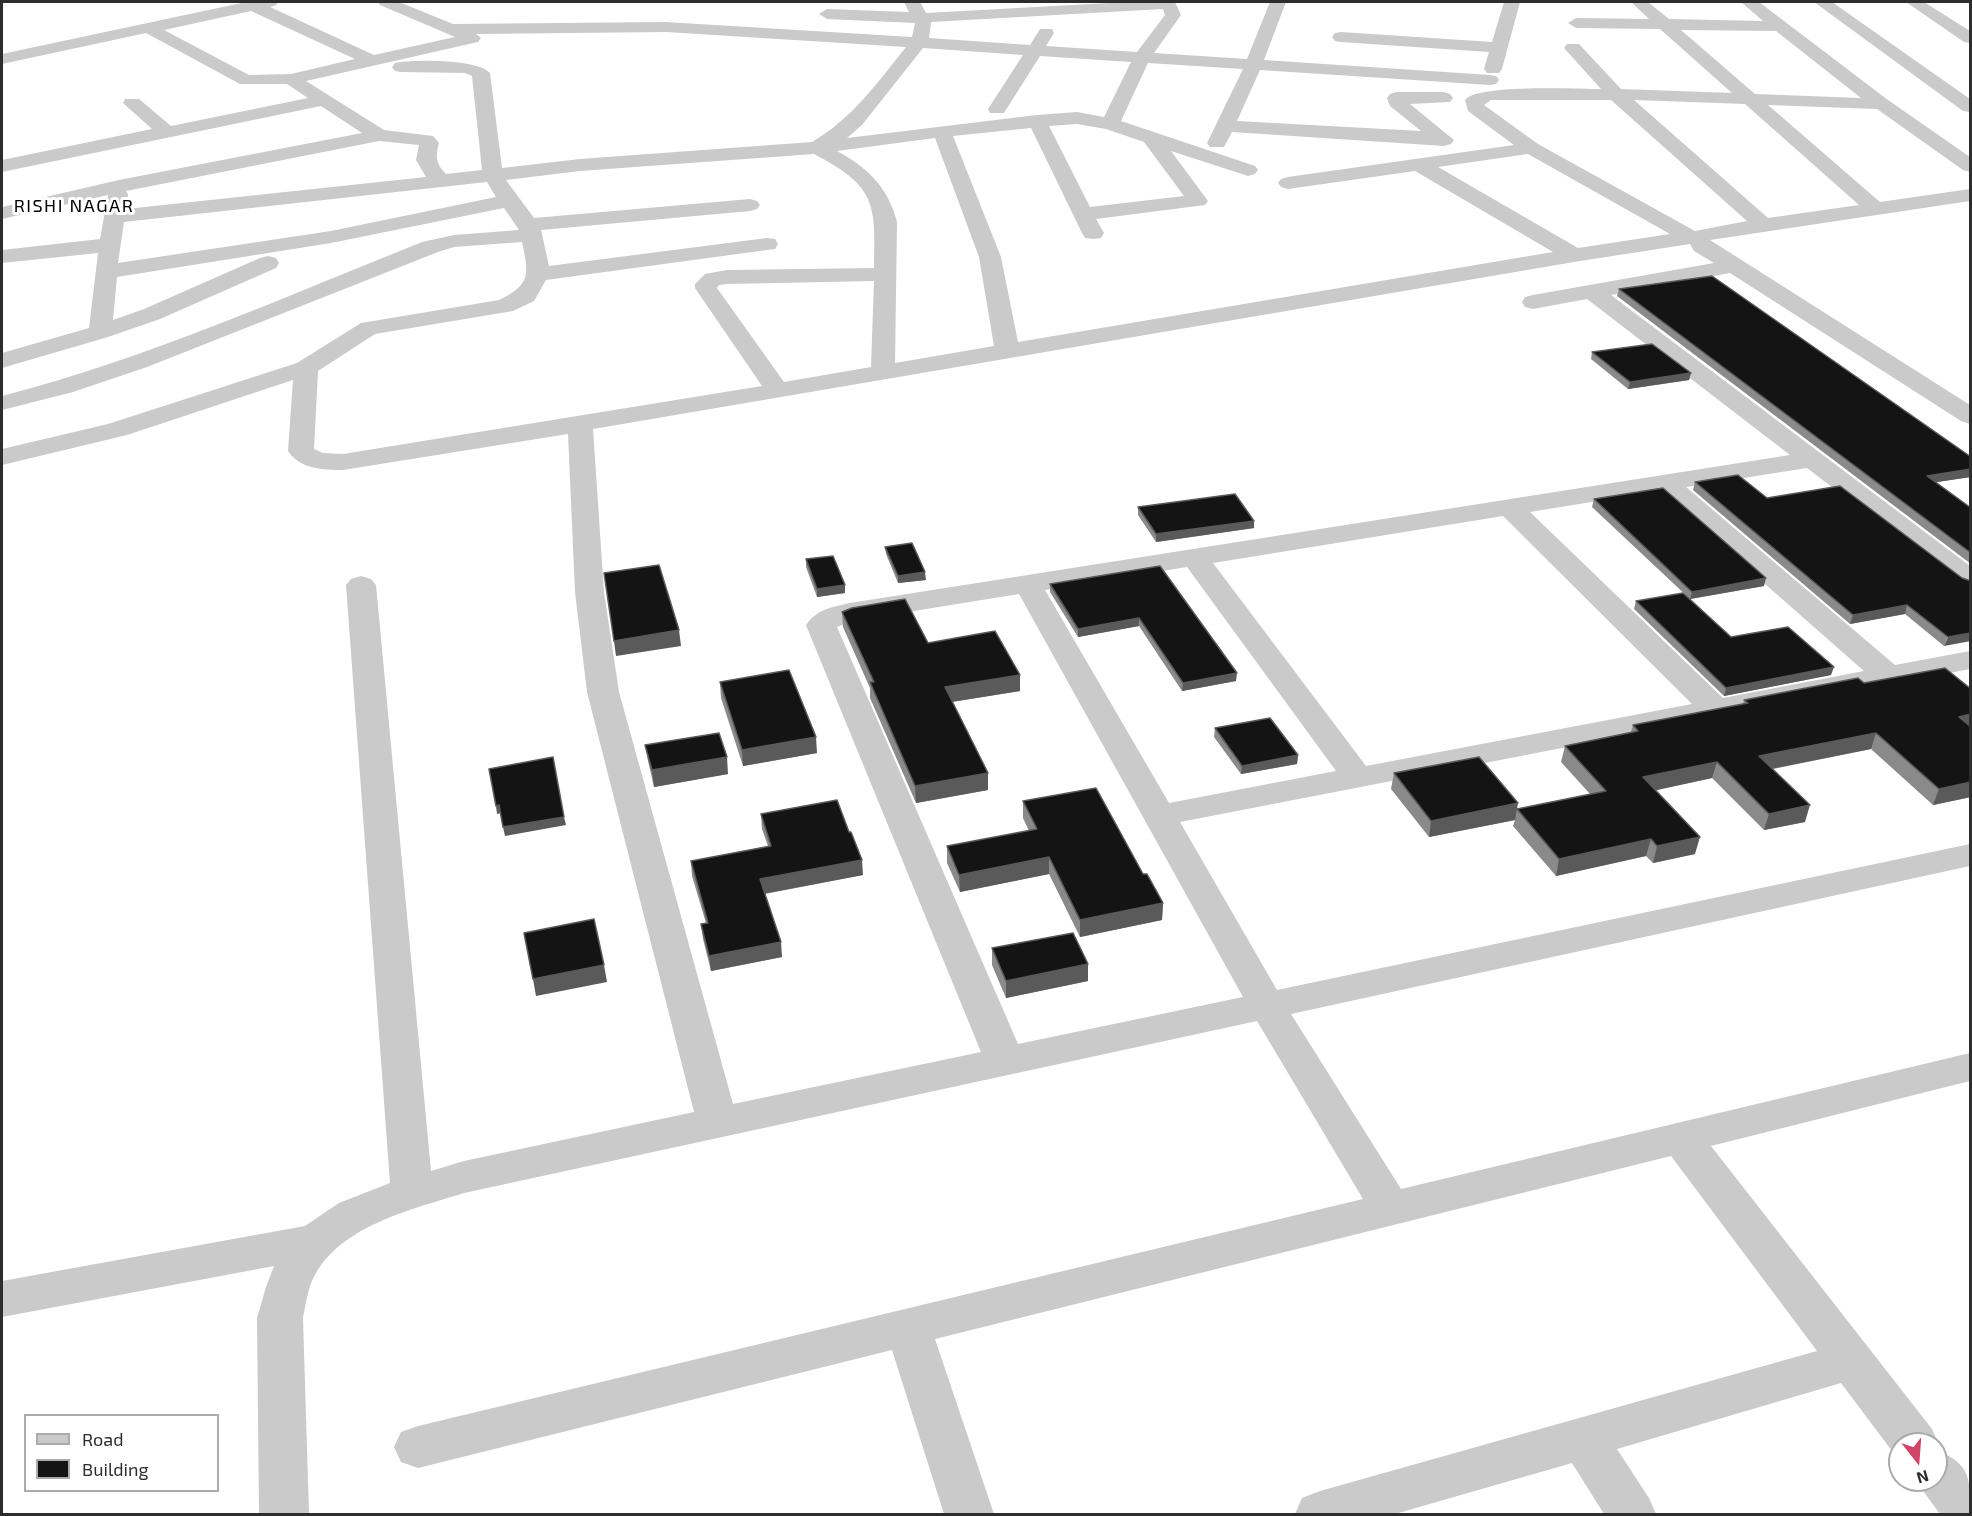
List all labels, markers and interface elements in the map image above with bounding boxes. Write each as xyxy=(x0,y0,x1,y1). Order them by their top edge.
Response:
district label: RISHI NAGAR xyxy=(14,195,134,217)
legend xyxy=(24,1414,219,1492)
text: Road xyxy=(82,1428,123,1450)
north arrow xyxy=(1888,1432,1948,1492)
text: Building xyxy=(82,1458,149,1480)
text: N xyxy=(1915,1467,1931,1489)

